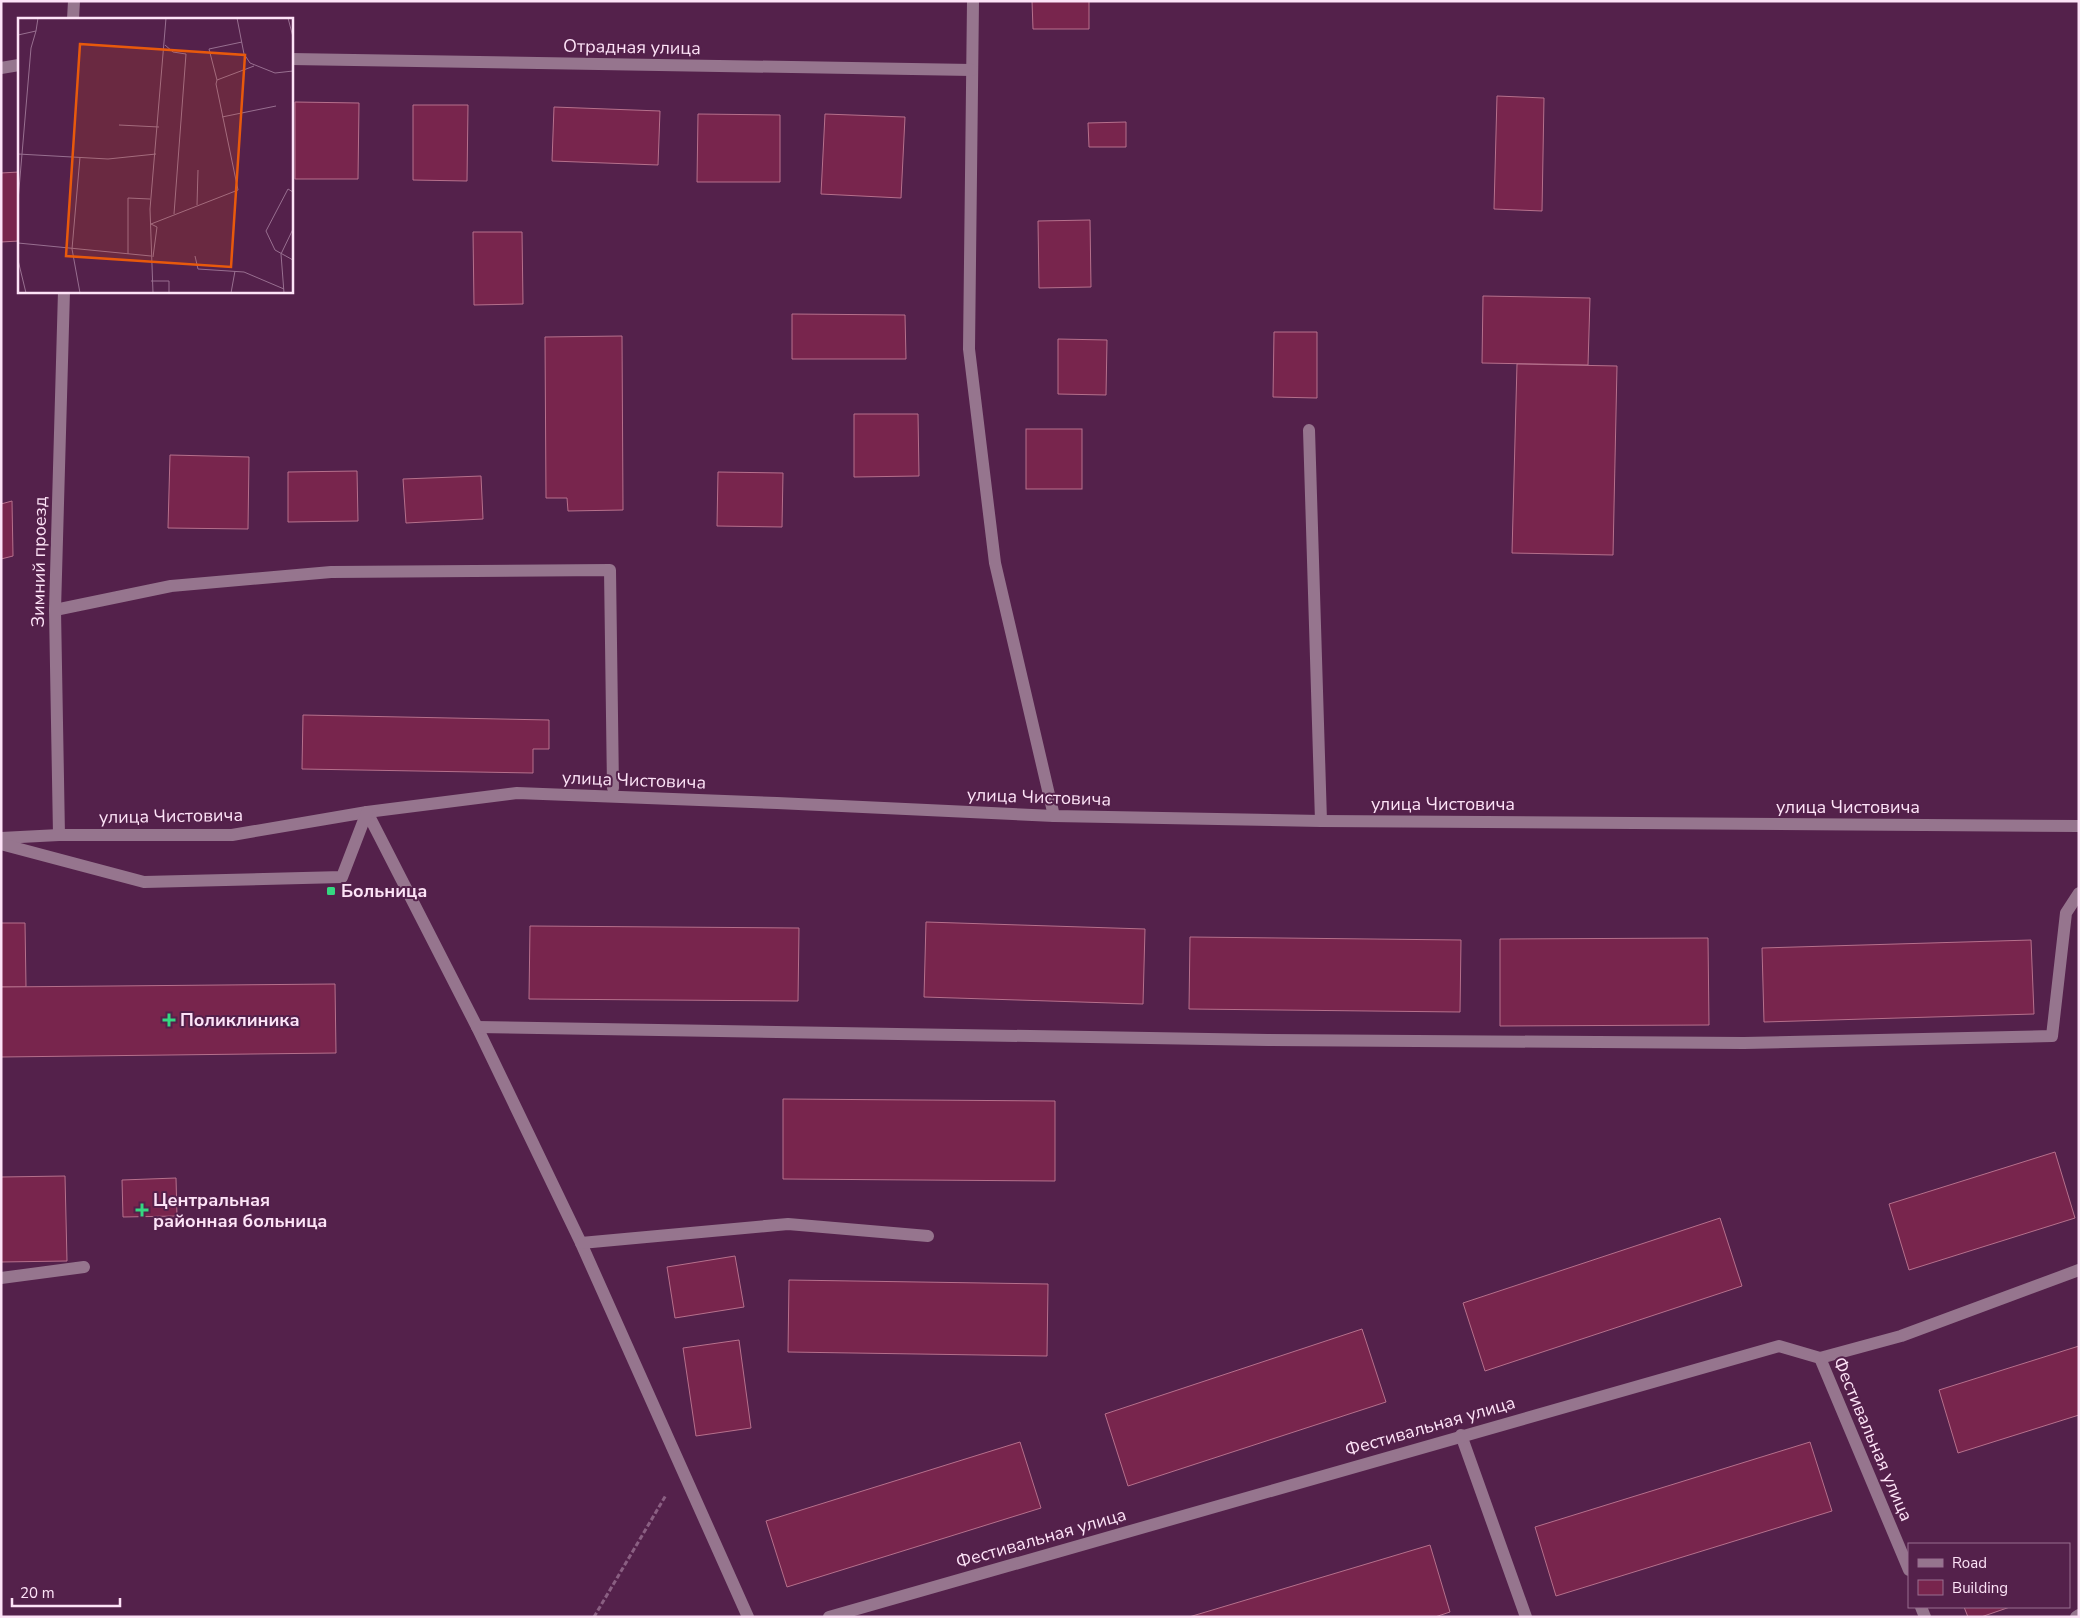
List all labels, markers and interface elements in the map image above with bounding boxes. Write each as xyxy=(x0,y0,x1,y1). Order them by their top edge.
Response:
inset map xyxy=(18,18,292,292)
street label: Отрадная улица xyxy=(563,34,701,60)
street label: Зимний проезд xyxy=(26,496,52,628)
street label: улица Чистовича xyxy=(562,765,706,795)
street label: улица Чистовича xyxy=(967,782,1111,812)
street label: улица Чистовича xyxy=(1371,792,1515,816)
street label: улица Чистовича xyxy=(1776,795,1920,819)
street label: улица Чистовича xyxy=(99,803,243,829)
place label: Больница xyxy=(341,879,427,903)
marker: Больница xyxy=(325,885,337,897)
place label: Поликлиника xyxy=(180,1008,300,1032)
marker: Поликлиника xyxy=(162,1013,176,1027)
place label: Центральная районная больница xyxy=(153,1188,327,1233)
marker: Центральная районная больница xyxy=(135,1203,149,1217)
street label: Фестивальная улица xyxy=(1828,1353,1918,1525)
street label: Фестивальная улица xyxy=(1342,1390,1518,1462)
street label: Фестивальная улица xyxy=(953,1502,1129,1574)
legend xyxy=(1908,1543,2070,1608)
text: Road xyxy=(1952,1553,1987,1573)
scale bar xyxy=(12,1576,120,1608)
text: Building xyxy=(1952,1578,2008,1598)
text: 20 m xyxy=(20,1583,55,1603)

